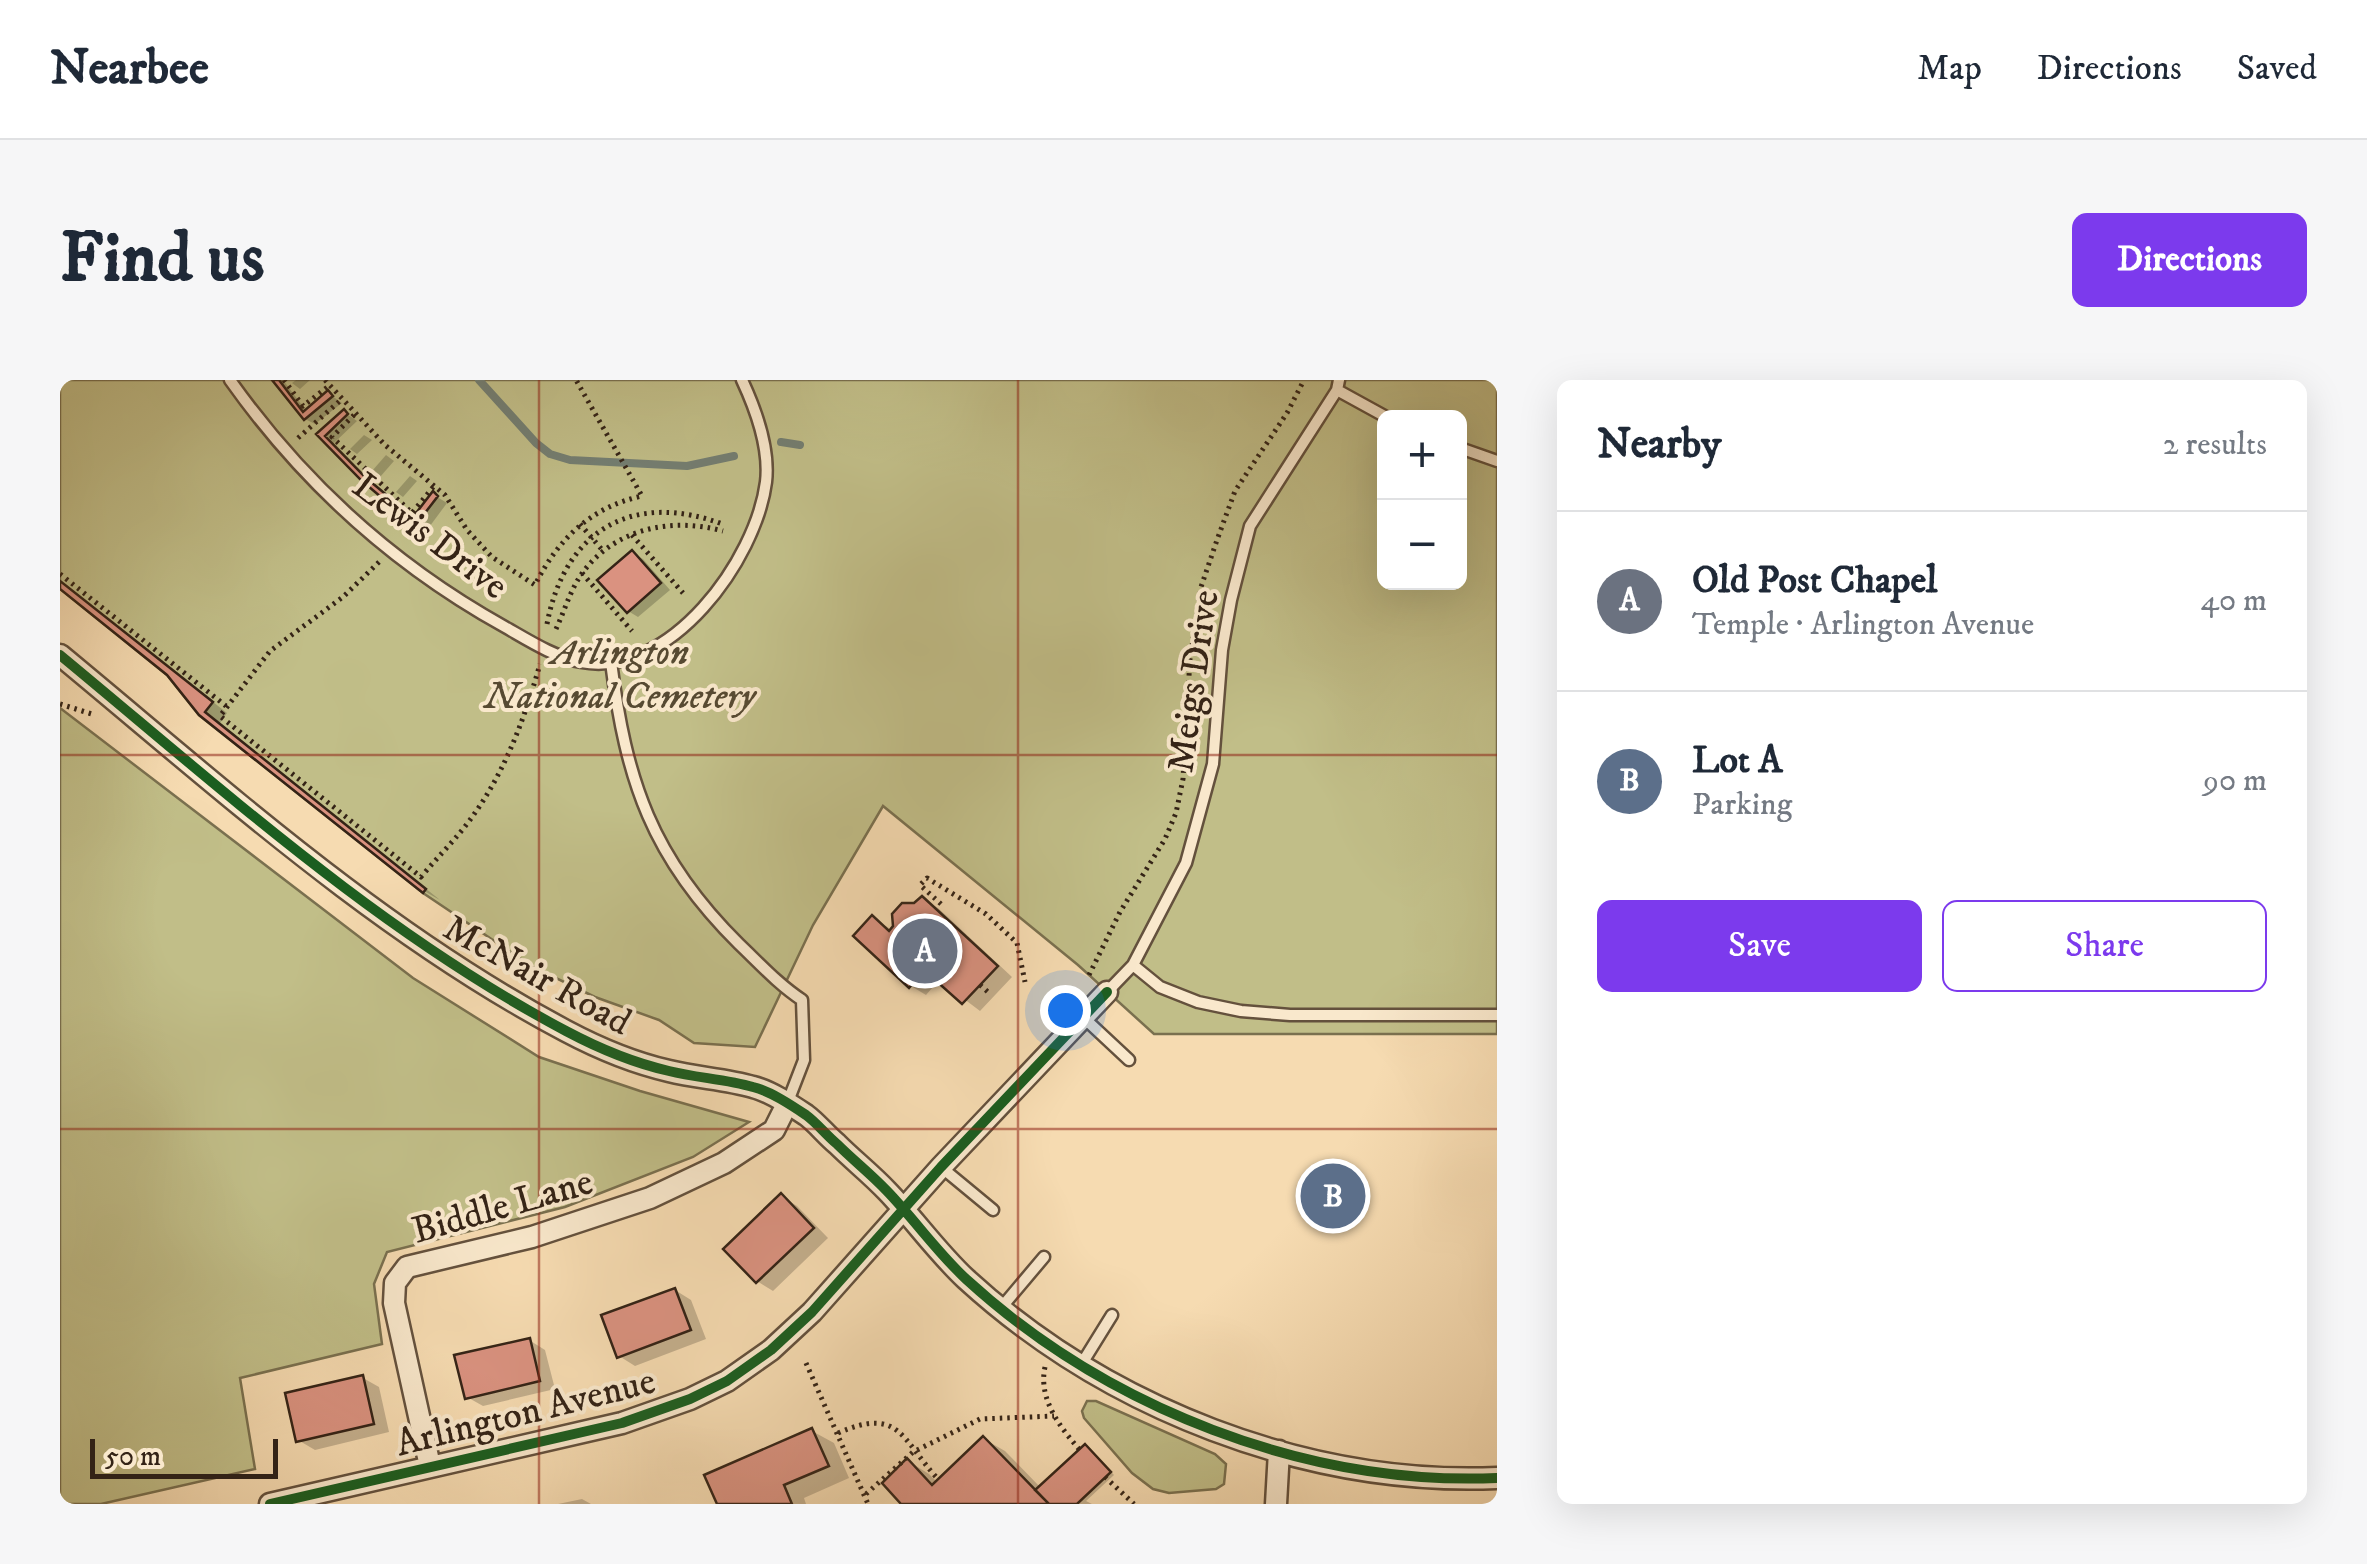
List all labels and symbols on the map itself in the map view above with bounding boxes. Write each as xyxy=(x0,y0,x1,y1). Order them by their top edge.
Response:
street label: Lewis Drive xyxy=(342,462,517,611)
street label: Meigs Drive xyxy=(1157,587,1231,776)
park label: Arlington National Cemetery xyxy=(482,629,758,721)
street label: McNair Road xyxy=(435,904,639,1047)
pin: A xyxy=(892,914,958,988)
your location xyxy=(1040,985,1091,1036)
street label: Biddle Lane xyxy=(407,1158,598,1256)
pin: B xyxy=(1300,1158,1366,1234)
street label: Arlington Avenue xyxy=(391,1357,660,1468)
scale bar xyxy=(90,1434,278,1478)

